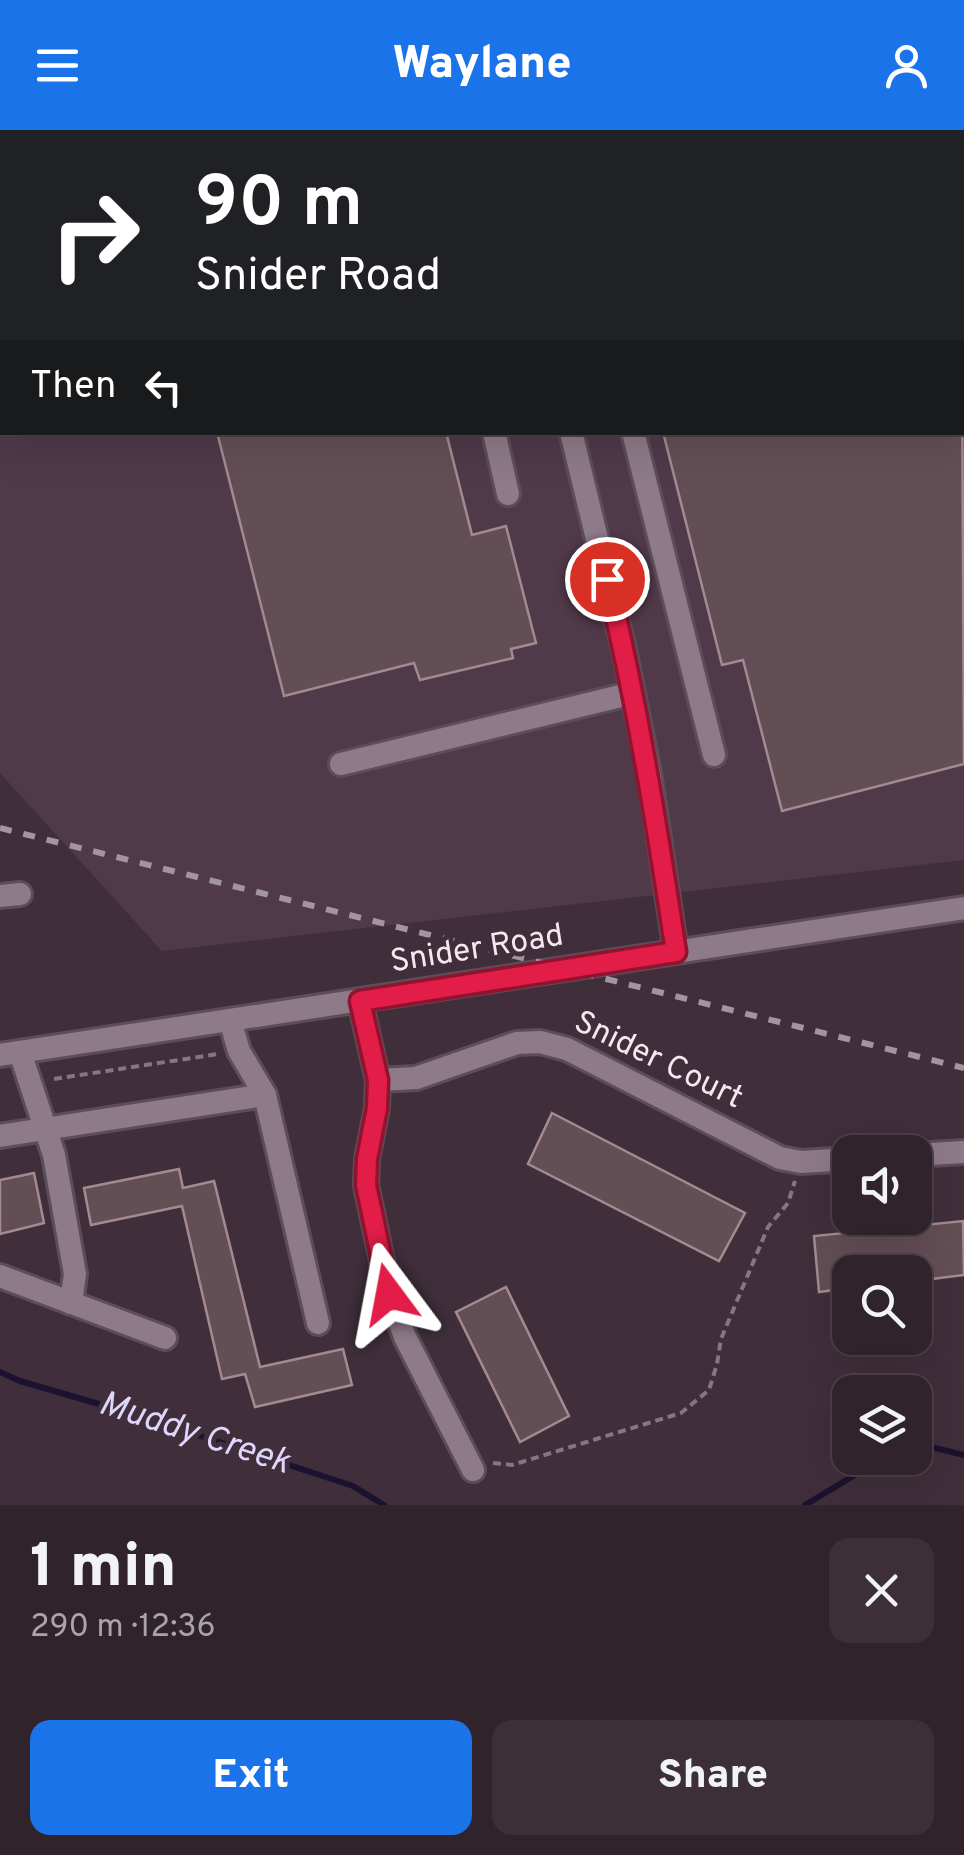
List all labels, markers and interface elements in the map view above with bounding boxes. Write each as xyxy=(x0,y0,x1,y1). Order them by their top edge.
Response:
text: Waylane xyxy=(392,37,572,94)
icon: menu xyxy=(30,38,85,93)
icon: person xyxy=(879,38,934,93)
text: 90 m xyxy=(195,162,363,251)
icon: right xyxy=(30,170,160,300)
text: Snider Road xyxy=(195,249,441,306)
icon: left xyxy=(136,360,191,415)
text: Then xyxy=(30,363,116,412)
pin xyxy=(565,537,650,622)
icon: arrive xyxy=(580,552,635,607)
street label: Snider Road xyxy=(388,917,566,983)
street label: Snider Court xyxy=(567,1003,749,1119)
map controls xyxy=(832,1135,932,1475)
button: sound xyxy=(832,1135,932,1235)
position arrow xyxy=(337,1242,441,1346)
button: search xyxy=(832,1255,932,1355)
button: layers xyxy=(832,1375,932,1475)
water label: Muddy Creek xyxy=(93,1382,296,1486)
text: 1 min xyxy=(30,1532,177,1608)
button: close xyxy=(829,1538,934,1643)
text: 290 m · 12:36 xyxy=(30,1608,216,1648)
button: Exit xyxy=(30,1720,472,1835)
button: Share xyxy=(492,1720,934,1835)

